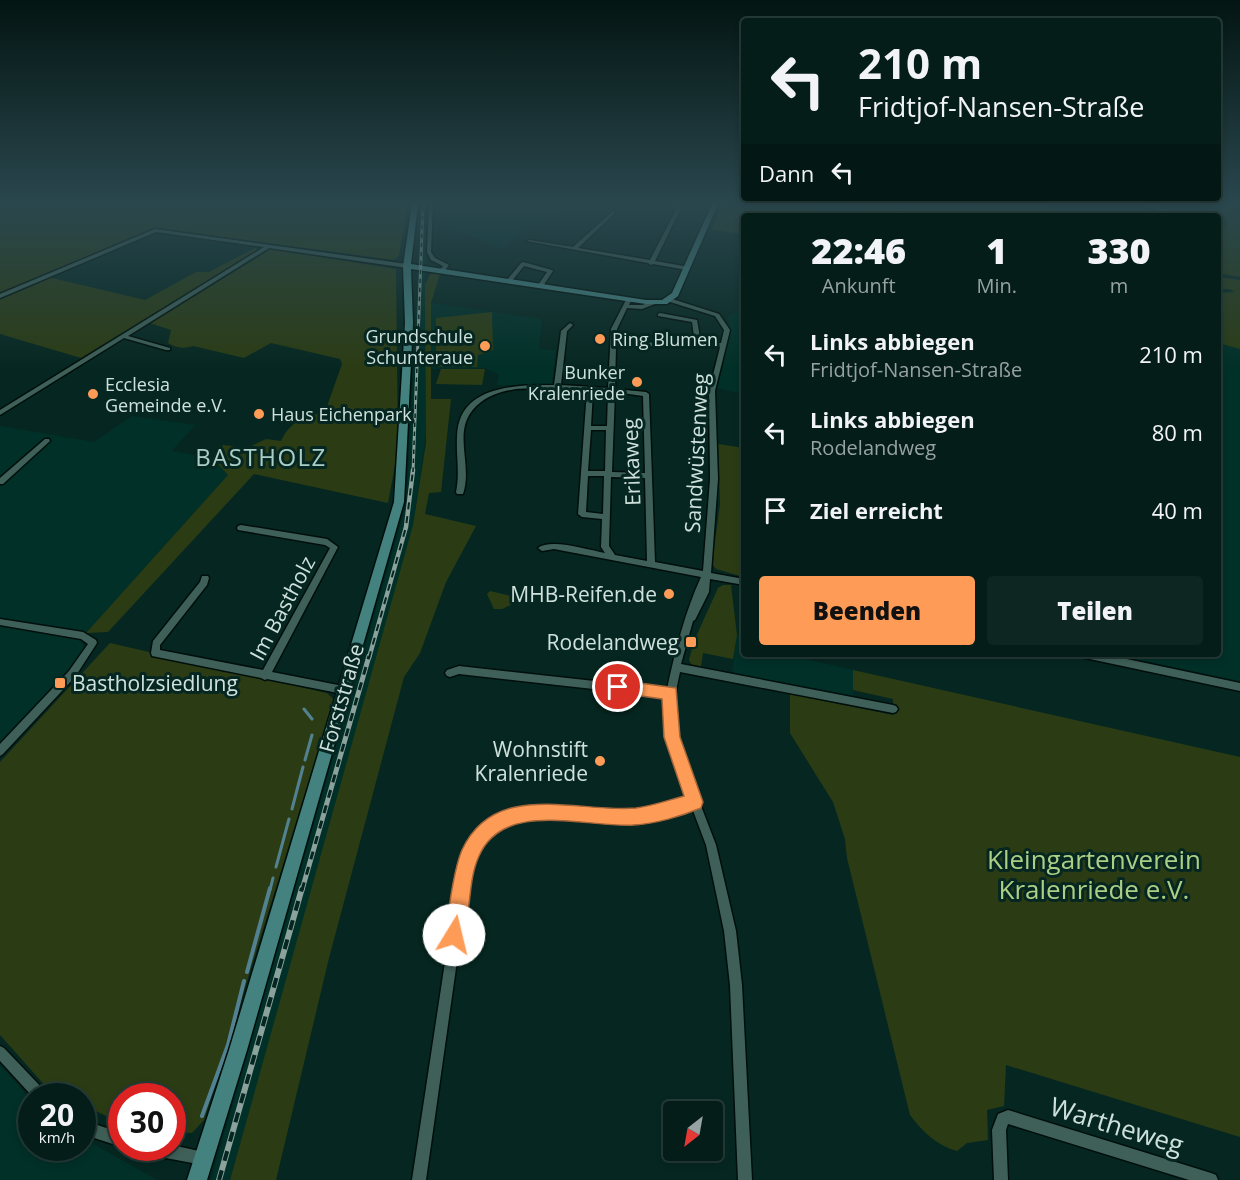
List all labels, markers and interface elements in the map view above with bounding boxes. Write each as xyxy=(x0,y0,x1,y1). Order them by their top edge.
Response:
text: 210 m xyxy=(858,34,982,91)
icon: left xyxy=(759,42,837,120)
text: Fridtjof-Nansen-Straße xyxy=(858,88,1144,125)
icon: left xyxy=(826,156,859,189)
text: Dann xyxy=(759,158,814,188)
text: 22:46 xyxy=(811,226,906,275)
text: 1 xyxy=(986,226,1007,275)
text: 330 xyxy=(1087,226,1151,275)
text: Ankunft xyxy=(822,272,896,299)
text: Min. xyxy=(976,272,1017,299)
text: m xyxy=(1110,272,1128,299)
place label: Grundschule Schunteraue xyxy=(366,324,473,369)
text: Links abbiegen xyxy=(810,326,975,356)
place label: Ring Blumen xyxy=(612,327,718,351)
marker: Ring Blumen xyxy=(593,332,607,346)
icon: left xyxy=(759,338,792,371)
marker: Grundschule Schunteraue xyxy=(478,339,492,353)
text: 210 m xyxy=(1139,339,1203,369)
text: Fridtjof-Nansen-Straße xyxy=(810,356,1022,383)
place label: Bunker Kralenriede xyxy=(528,360,626,405)
place label: Ecclesia Gemeinde e.V. xyxy=(105,372,227,417)
street label: Sandwüstenweg xyxy=(678,373,714,533)
marker: Bunker Kralenriede xyxy=(630,375,644,389)
marker: Ecclesia Gemeinde e.V. xyxy=(86,387,100,401)
place label: Haus Eichenpark xyxy=(271,402,412,426)
text: Links abbiegen xyxy=(810,404,975,434)
marker: Haus Eichenpark xyxy=(252,407,266,421)
icon: left xyxy=(759,416,792,449)
text: 80 m xyxy=(1152,417,1203,447)
street label: Erikaweg xyxy=(615,418,647,506)
text: Rodelandweg xyxy=(810,434,936,461)
district label: BASTHOLZ xyxy=(195,440,327,473)
icon: arrive xyxy=(759,494,792,527)
text: Ziel erreicht xyxy=(810,495,943,525)
text: 40 m xyxy=(1152,495,1203,525)
street label: Im Bastholz xyxy=(243,551,321,665)
button: Beenden xyxy=(759,576,975,645)
button: Teilen xyxy=(987,576,1203,645)
place label: MHB-Reifen.de xyxy=(510,580,657,608)
marker: MHB-Reifen.de xyxy=(662,587,676,601)
place label: Rodelandweg xyxy=(547,628,679,656)
marker: Rodelandweg xyxy=(684,635,698,649)
street label: Forststraße xyxy=(312,640,370,756)
pin xyxy=(592,661,643,712)
place label: Bastholzsiedlung xyxy=(72,669,238,697)
icon: arrive xyxy=(601,670,634,703)
marker: Bastholzsiedlung xyxy=(53,676,67,690)
place label: Wohnstift Kralenriede xyxy=(475,735,588,787)
marker: Wohnstift Kralenriede xyxy=(593,754,607,768)
park label: Kleingartenverein Kralenriede e.V. xyxy=(987,841,1201,907)
position arrow xyxy=(422,903,486,967)
speed limit sign: 30 xyxy=(108,1083,186,1161)
street label: Wartheweg xyxy=(1046,1088,1188,1162)
text: 20 xyxy=(40,1094,74,1135)
north arrow xyxy=(663,1101,723,1161)
map controls xyxy=(663,1101,723,1161)
text: km/h xyxy=(39,1127,75,1147)

